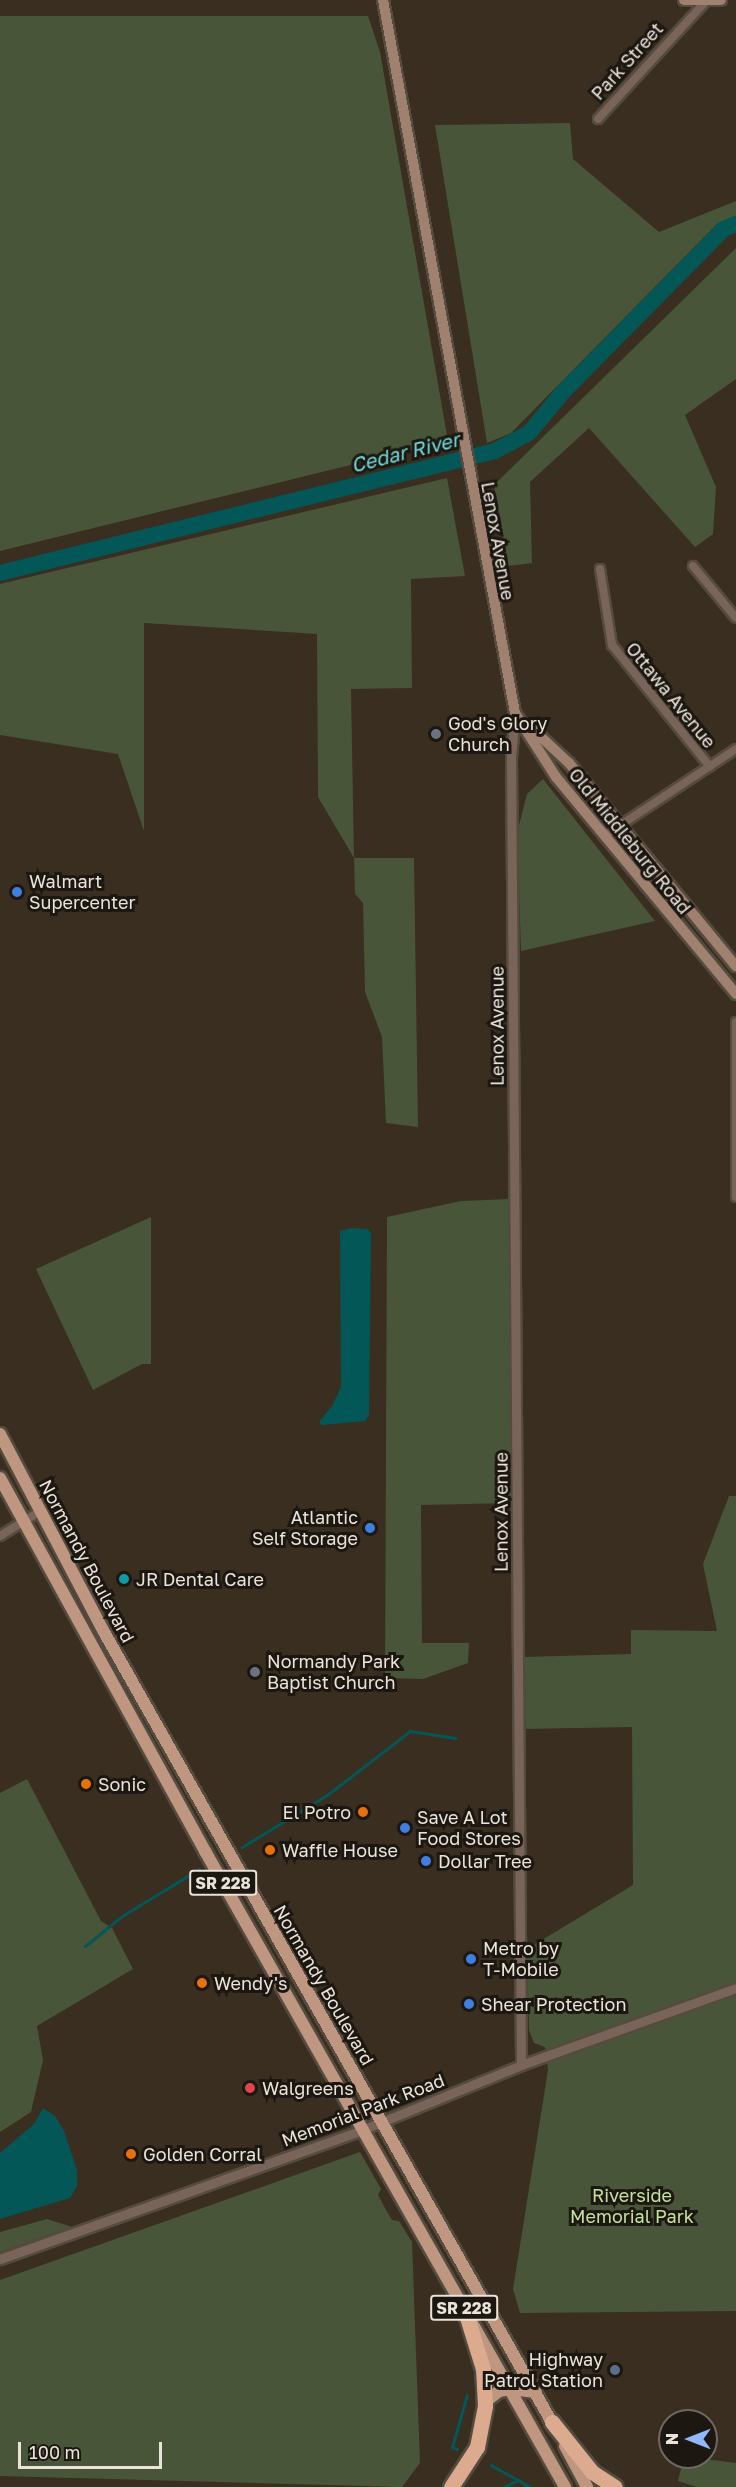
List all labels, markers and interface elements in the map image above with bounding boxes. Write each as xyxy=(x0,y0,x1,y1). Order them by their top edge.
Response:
street label: Park Street xyxy=(587,18,667,104)
water label: Cedar River xyxy=(348,427,462,477)
street label: Lenox Avenue xyxy=(477,480,519,602)
street label: Ottawa Avenue xyxy=(622,638,720,752)
place label: God's Glory Church xyxy=(448,713,547,756)
marker: God's Glory Church xyxy=(429,727,443,741)
street label: Old Middleburg Road xyxy=(565,764,695,918)
place label: Walmart Supercenter xyxy=(29,871,136,914)
marker: Walmart Supercenter xyxy=(10,885,24,899)
street label: Lenox Avenue xyxy=(486,966,508,1086)
street label: Lenox Avenue xyxy=(490,1452,512,1572)
street label: Normandy Boulevard xyxy=(35,1476,139,1646)
place label: Atlantic Self Storage xyxy=(252,1507,358,1550)
marker: Atlantic Self Storage xyxy=(363,1521,377,1535)
place label: JR Dental Care xyxy=(136,1568,264,1590)
marker: JR Dental Care xyxy=(117,1572,131,1586)
place label: Normandy Park Baptist Church xyxy=(267,1651,400,1694)
marker: Normandy Park Baptist Church xyxy=(248,1665,262,1679)
place label: Sonic xyxy=(98,1773,146,1795)
marker: Sonic xyxy=(79,1777,93,1791)
place label: El Potro xyxy=(283,1801,351,1823)
marker: El Potro xyxy=(356,1805,370,1819)
place label: Save A Lot Food Stores xyxy=(417,1807,521,1850)
marker: Save A Lot Food Stores xyxy=(398,1821,412,1835)
place label: Waffle House xyxy=(282,1839,398,1861)
marker: Waffle House xyxy=(263,1843,277,1857)
place label: Dollar Tree xyxy=(438,1850,532,1872)
marker: Dollar Tree xyxy=(419,1854,433,1868)
road number: SR 228 xyxy=(188,1870,258,1896)
street label: Normandy Boulevard xyxy=(269,1901,379,2069)
place label: Metro by T-Mobile xyxy=(483,1938,559,1980)
marker: Metro by T-Mobile xyxy=(464,1952,478,1966)
place label: Wendy's xyxy=(214,1972,287,1994)
marker: Wendy's xyxy=(195,1976,209,1990)
place label: Shear Protection xyxy=(481,1993,626,2015)
marker: Shear Protection xyxy=(462,1997,476,2011)
street label: Memorial Park Road xyxy=(279,2069,447,2151)
place label: Walgreens xyxy=(262,2077,354,2099)
marker: Walgreens xyxy=(243,2081,257,2095)
place label: Golden Corral xyxy=(143,2143,262,2165)
marker: Golden Corral xyxy=(124,2147,138,2161)
park label: Riverside Memorial Park xyxy=(570,2185,694,2228)
road number: SR 228 xyxy=(430,2295,498,2321)
place label: Highway Patrol Station xyxy=(484,2349,603,2392)
marker: Highway Patrol Station xyxy=(608,2363,622,2377)
north arrow xyxy=(658,2409,718,2469)
scale bar xyxy=(21,2430,165,2468)
text: N xyxy=(662,2433,682,2445)
text: 100 m xyxy=(29,2441,80,2463)

